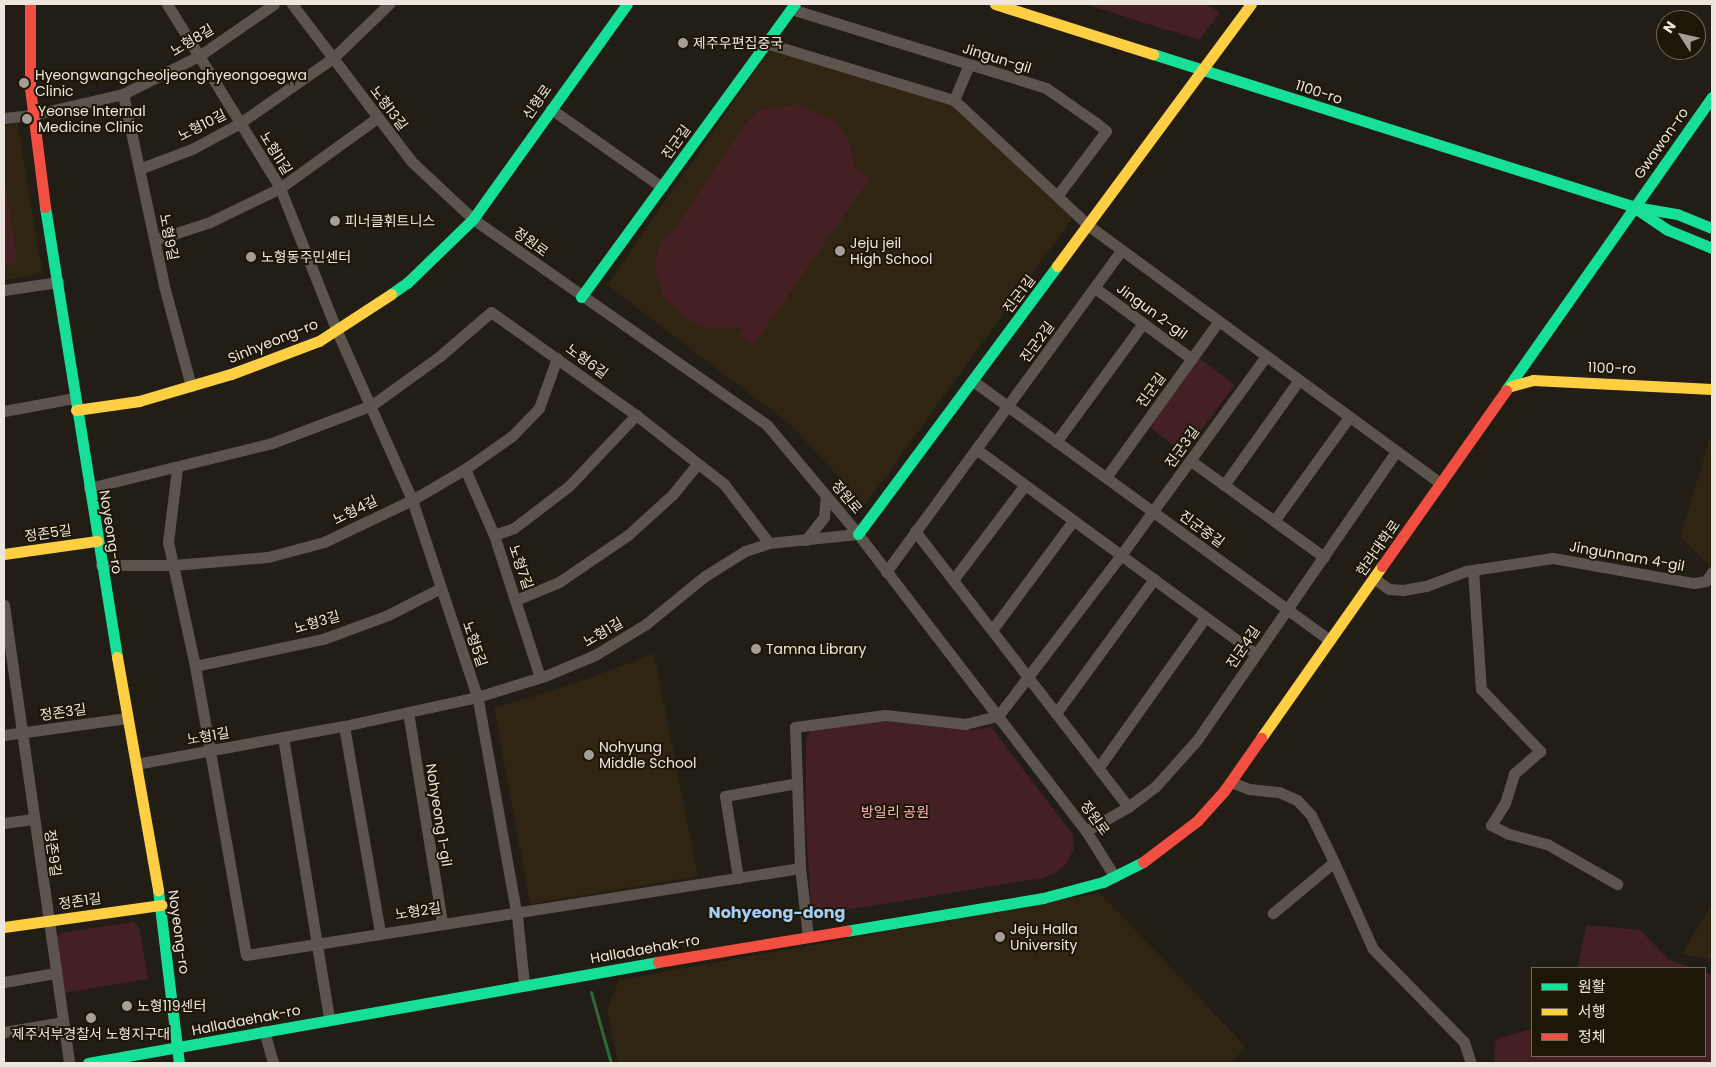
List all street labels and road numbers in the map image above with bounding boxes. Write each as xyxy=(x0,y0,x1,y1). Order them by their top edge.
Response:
street label: 노형8길 xyxy=(167,21,217,59)
street label: Jingun-gil xyxy=(960,40,1034,76)
street label: 1100-ro xyxy=(1293,77,1345,107)
street label: 신형로 xyxy=(519,81,555,123)
street label: 노형13길 xyxy=(367,82,411,134)
street label: Gwawon-ro xyxy=(1630,104,1692,182)
street label: 노형10길 xyxy=(175,106,229,144)
street label: 진군길 xyxy=(658,121,694,163)
street label: 노형11길 xyxy=(256,128,296,178)
street label: 노형9길 xyxy=(156,212,182,262)
street label: 정원로 xyxy=(510,224,552,260)
street label: 진군1길 xyxy=(999,272,1039,316)
street label: Jingun 2-gil xyxy=(1113,280,1191,342)
street label: Sinhyeong-ro xyxy=(226,315,320,367)
street label: 진군2길 xyxy=(1016,318,1058,366)
street label: 노형6길 xyxy=(563,340,611,382)
street label: 1100-ro xyxy=(1588,359,1636,377)
street label: 진군길 xyxy=(1133,369,1169,411)
street label: 진군3길 xyxy=(1161,423,1203,471)
street label: 정원로 xyxy=(828,477,866,517)
street label: Noyeong-ro xyxy=(96,489,126,575)
street label: 노형4길 xyxy=(330,492,380,528)
street label: 진군중길 xyxy=(1176,507,1228,551)
street label: 한라대학로 xyxy=(1353,517,1403,579)
street label: 정존5길 xyxy=(23,521,73,545)
street label: Jingunnam 4-gil xyxy=(1568,538,1686,574)
street label: 노형7길 xyxy=(506,542,536,592)
street label: 노형3길 xyxy=(292,607,342,637)
street label: 노형1길 xyxy=(580,614,626,650)
street label: 노형5길 xyxy=(459,619,491,669)
street label: 진군4길 xyxy=(1223,623,1263,671)
street label: 정존3길 xyxy=(39,700,87,724)
street label: 노형1길 xyxy=(185,724,231,748)
street label: Nohyeong 1-gil xyxy=(423,762,455,868)
street label: 정원로 xyxy=(1077,797,1113,839)
street label: 정존9길 xyxy=(41,828,65,878)
street label: Noyeong-ro xyxy=(165,889,193,975)
street label: 정존1길 xyxy=(57,890,103,912)
street label: 노형2길 xyxy=(394,899,442,923)
street label: Halladaehak-ro xyxy=(589,931,701,967)
street label: Halladaehak-ro xyxy=(190,1001,302,1039)

